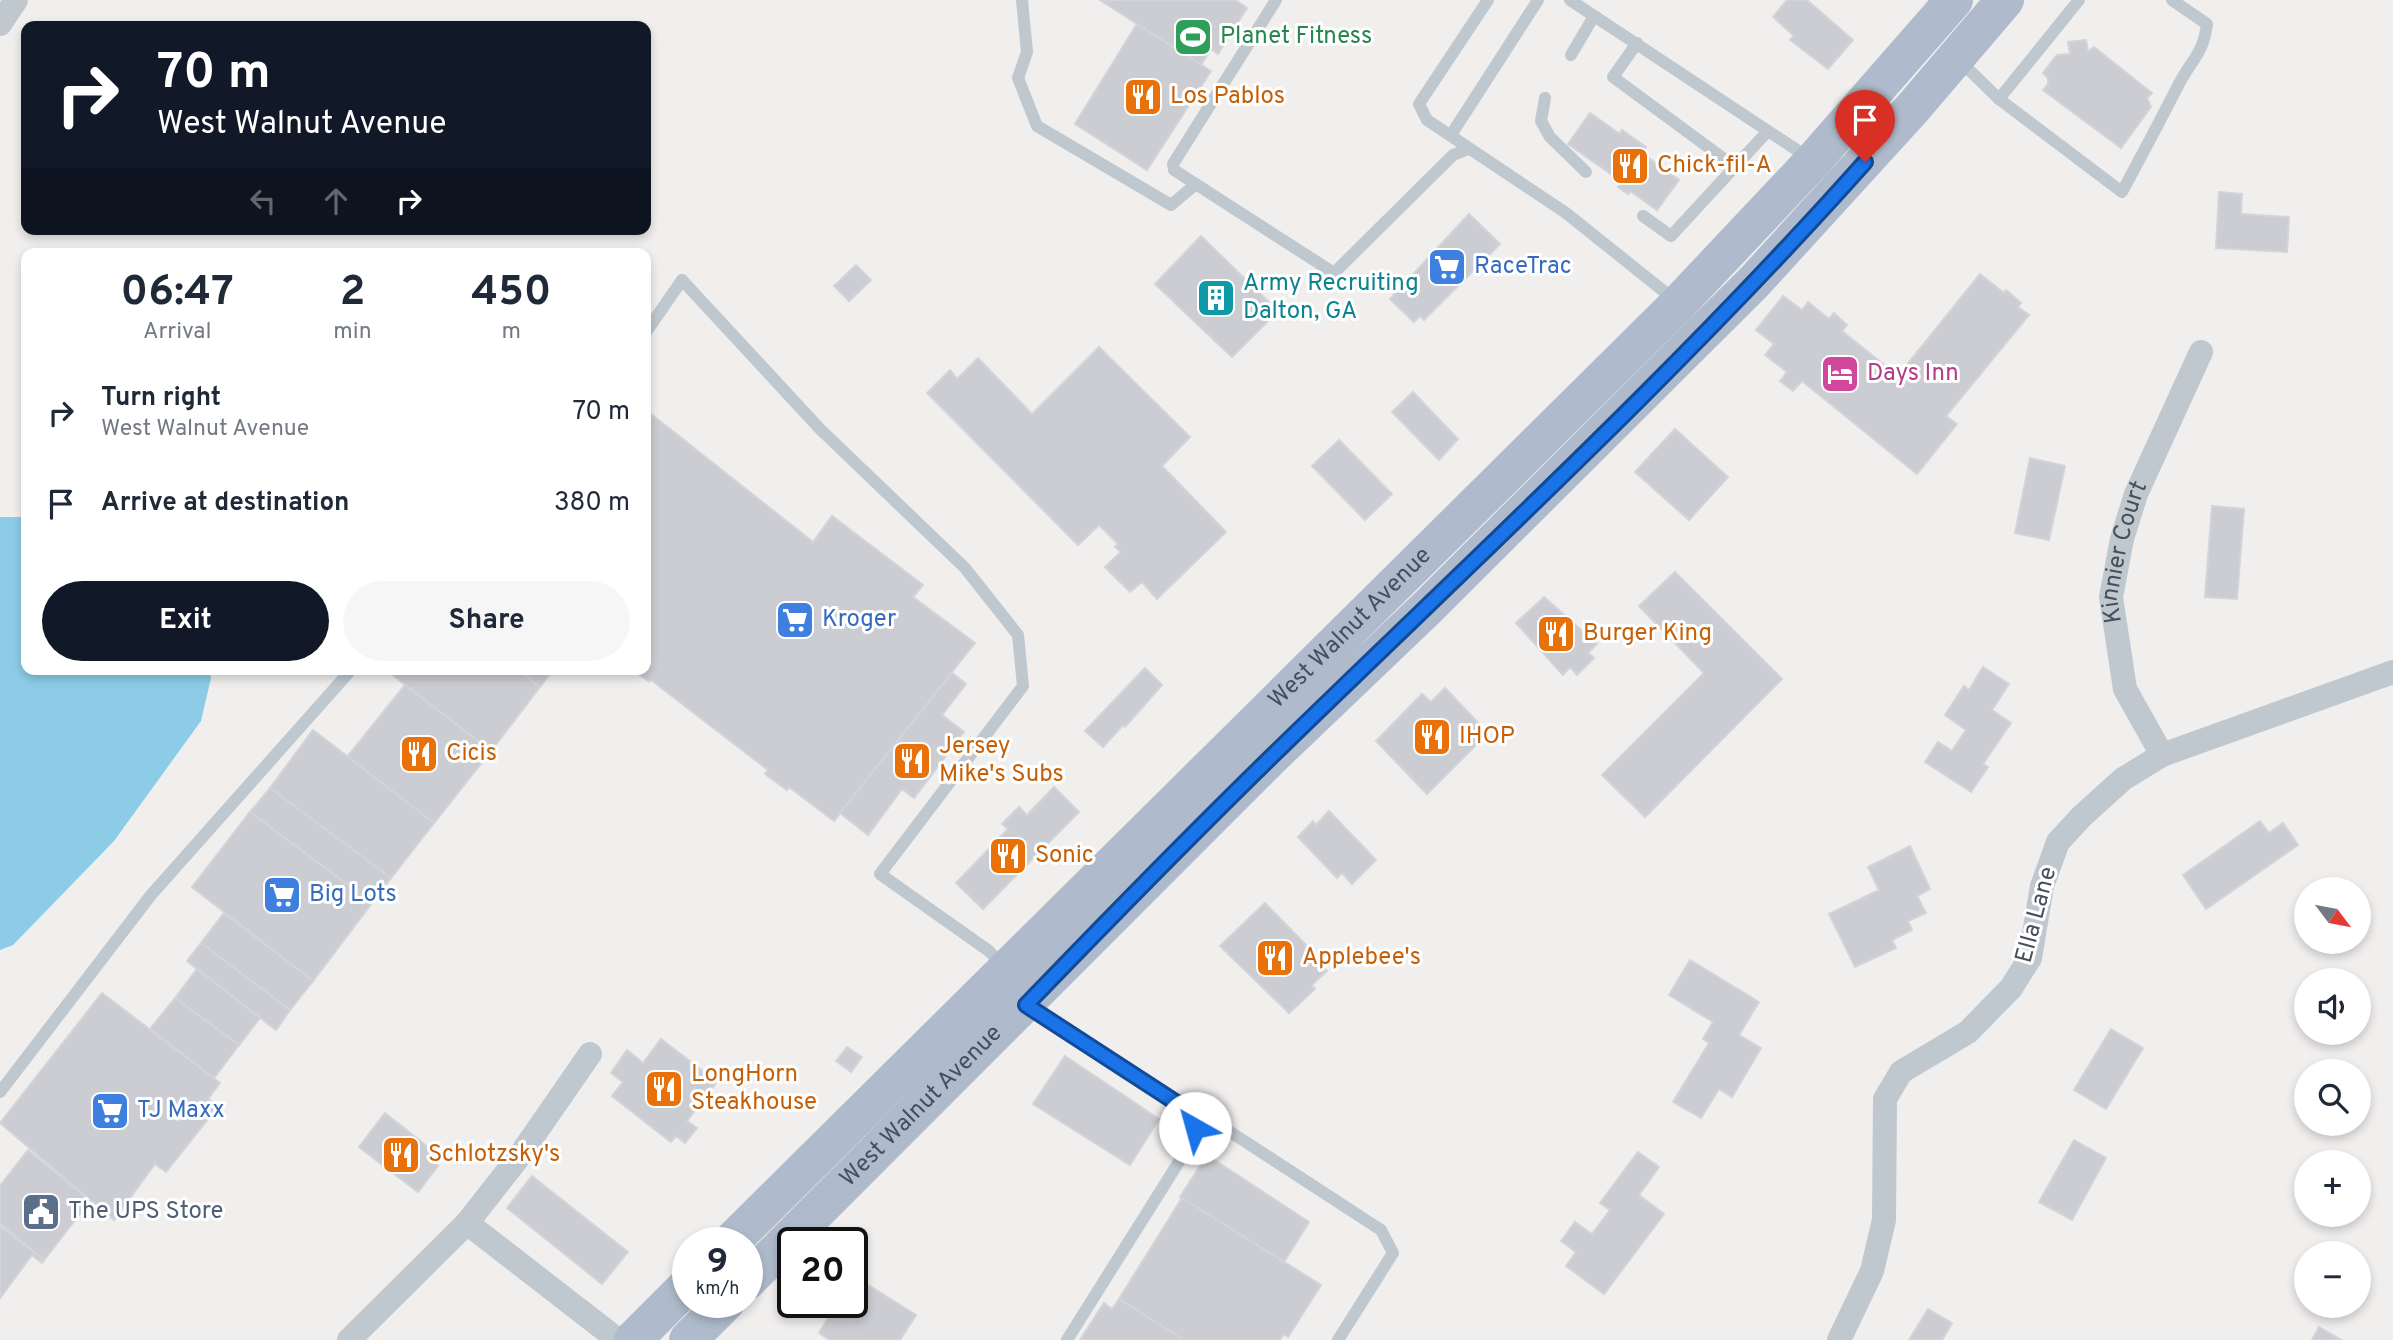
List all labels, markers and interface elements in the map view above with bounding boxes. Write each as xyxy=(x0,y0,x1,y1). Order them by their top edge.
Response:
sports icon: Planet Fitness xyxy=(1172,16,1214,58)
place label: Planet Fitness xyxy=(1220,22,1372,52)
text: 70 m xyxy=(157,44,271,106)
icon: right xyxy=(42,49,133,140)
restaurant icon: Los Pablos xyxy=(1122,76,1164,118)
place label: Los Pablos xyxy=(1170,82,1285,112)
pin xyxy=(1835,90,1895,162)
icon: arrive xyxy=(1846,101,1884,139)
text: West Walnut Avenue xyxy=(157,105,446,145)
restaurant icon: Chick-fil-A xyxy=(1609,145,1651,187)
place label: Chick-fil-A xyxy=(1657,151,1772,181)
icon: left xyxy=(244,182,282,220)
icon: ahead xyxy=(317,182,355,220)
icon: right xyxy=(390,182,428,220)
supermarket icon: RaceTrac xyxy=(1426,246,1468,288)
place label: RaceTrac xyxy=(1474,252,1572,282)
text: 06:47 xyxy=(121,267,234,320)
text: 2 xyxy=(340,267,365,320)
text: 450 xyxy=(471,267,551,320)
place label: Army Recruiting Dalton, GA xyxy=(1243,269,1419,327)
building icon: Army Recruiting Dalton, GA xyxy=(1195,277,1237,319)
text: Arrival xyxy=(143,318,211,347)
text: min xyxy=(333,318,372,347)
text: m xyxy=(502,318,521,347)
hotel icon: Days Inn xyxy=(1819,353,1861,395)
place label: Days Inn xyxy=(1867,359,1959,389)
text: Turn right xyxy=(101,382,221,415)
icon: right xyxy=(42,394,80,432)
text: 70 m xyxy=(572,396,630,429)
text: West Walnut Avenue xyxy=(101,415,309,444)
street label: Kinnier Court xyxy=(2095,476,2155,625)
icon: arrive xyxy=(42,485,80,523)
text: Arrive at destination xyxy=(101,487,349,520)
text: 380 m xyxy=(554,487,630,520)
street label: West Walnut Avenue xyxy=(1263,541,1438,715)
button: Exit xyxy=(42,581,329,661)
button: Share xyxy=(343,581,630,661)
supermarket icon: Kroger xyxy=(774,599,816,641)
place label: Kroger xyxy=(822,605,896,635)
restaurant icon: Burger King xyxy=(1535,613,1577,655)
place label: Burger King xyxy=(1583,619,1712,649)
restaurant icon: IHOP xyxy=(1411,716,1453,758)
place label: IHOP xyxy=(1459,722,1515,752)
place label: Jersey Mike's Subs xyxy=(939,732,1064,790)
restaurant icon: Cicis xyxy=(398,733,440,775)
place label: Cicis xyxy=(446,739,497,769)
restaurant icon: Jersey Mike's Subs xyxy=(891,740,933,782)
restaurant icon: Sonic xyxy=(987,835,1029,877)
place label: Sonic xyxy=(1035,841,1094,871)
street label: Ella Lane xyxy=(2010,864,2064,966)
supermarket icon: Big Lots xyxy=(261,874,303,916)
north arrow xyxy=(2294,877,2371,954)
map controls xyxy=(2294,877,2371,1318)
place label: Big Lots xyxy=(309,880,397,910)
restaurant icon: Applebee's xyxy=(1254,937,1296,979)
place label: Applebee's xyxy=(1302,943,1421,973)
button: sound xyxy=(2294,968,2371,1045)
street label: West Walnut Avenue xyxy=(834,1019,1009,1194)
button: search xyxy=(2294,1059,2371,1136)
place label: LongHorn Steakhouse xyxy=(691,1060,817,1118)
restaurant icon: LongHorn Steakhouse xyxy=(643,1068,685,1110)
supermarket icon: TJ Maxx xyxy=(89,1090,131,1132)
position arrow xyxy=(1158,1091,1232,1165)
place label: TJ Maxx xyxy=(137,1096,225,1126)
restaurant icon: Schlotzsky's xyxy=(380,1134,422,1176)
place label: Schlotzsky's xyxy=(428,1140,560,1170)
button: + xyxy=(2294,1150,2371,1227)
public building icon: The UPS Store xyxy=(20,1191,62,1233)
place label: The UPS Store xyxy=(68,1197,224,1227)
speed limit sign: 20 xyxy=(777,1227,868,1318)
text: 9 xyxy=(707,1241,728,1285)
button: − xyxy=(2294,1241,2371,1318)
text: km/h xyxy=(696,1278,739,1301)

